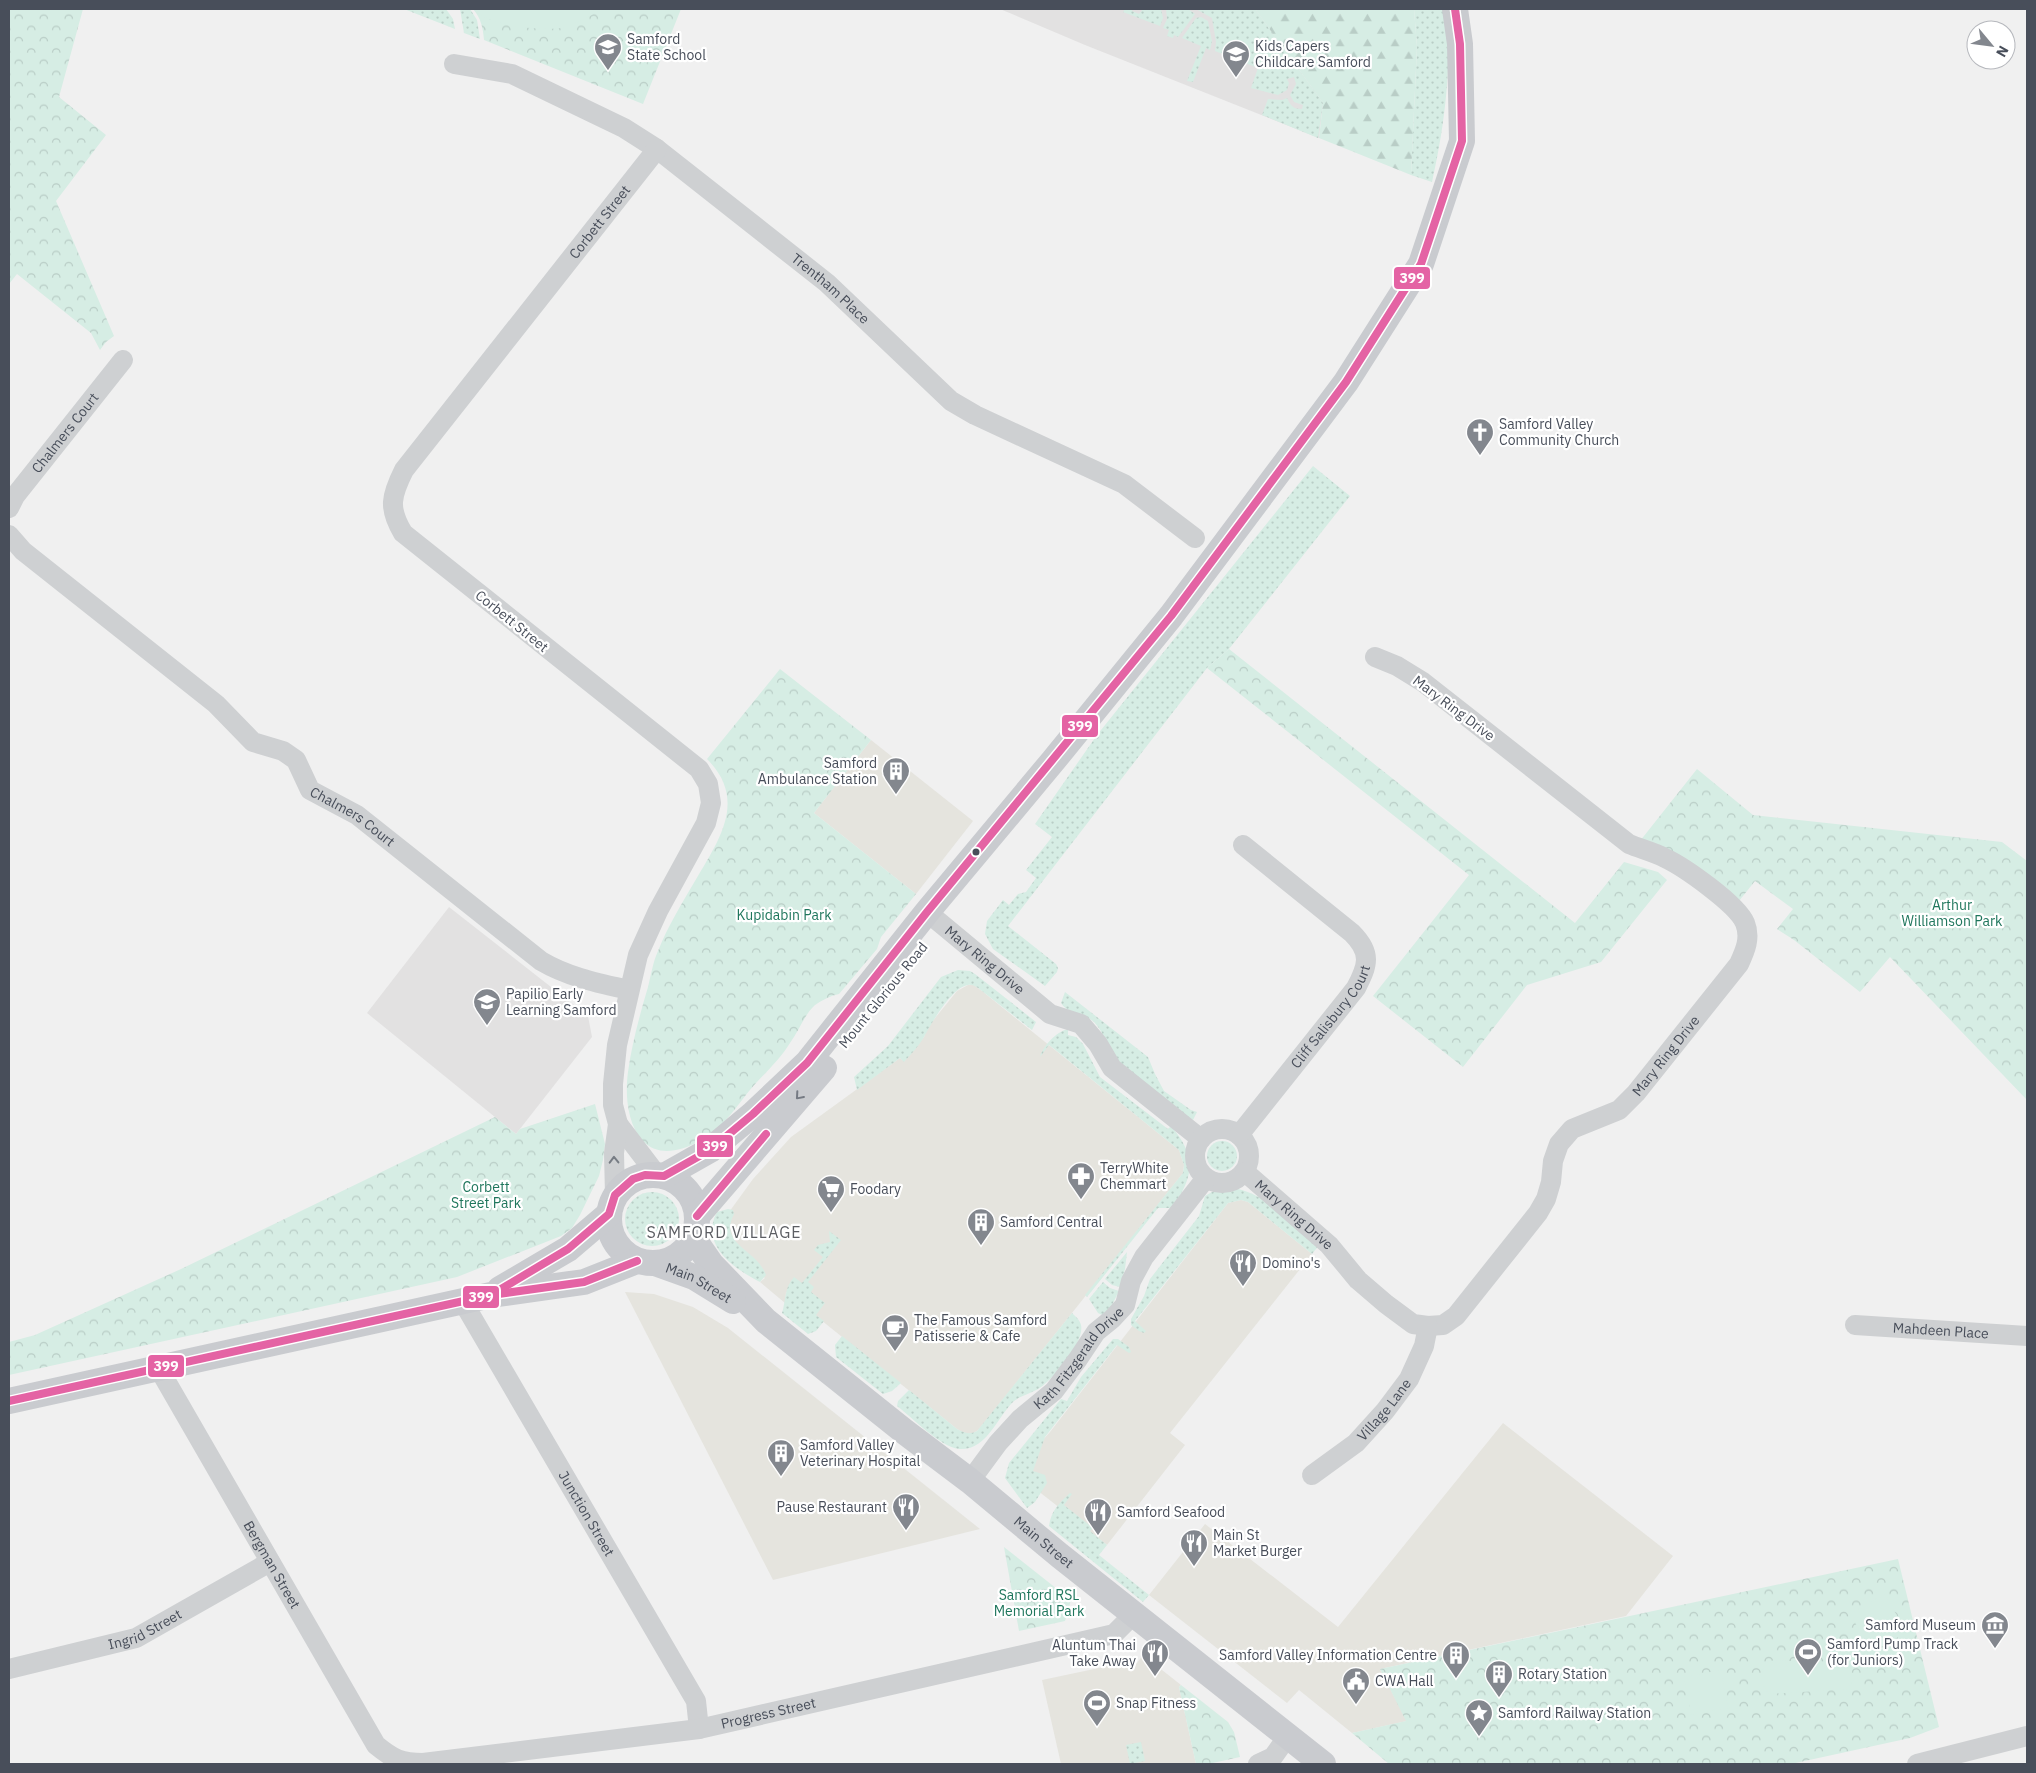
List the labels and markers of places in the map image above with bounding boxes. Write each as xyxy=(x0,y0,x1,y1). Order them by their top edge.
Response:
place label: Samford State School xyxy=(627,30,706,64)
school or university icon: Samford State School xyxy=(593,32,623,71)
place label: Kids Capers Childcare Samford xyxy=(1255,37,1371,71)
school or university icon: Kids Capers Childcare Samford xyxy=(1221,39,1251,78)
place label: Samford Valley Community Church xyxy=(1499,415,1619,449)
church icon: Samford Valley Community Church xyxy=(1465,417,1495,456)
place label: Samford Ambulance Station xyxy=(758,754,877,788)
building icon: Samford Ambulance Station xyxy=(881,756,911,795)
unlabelled marker xyxy=(971,847,981,857)
place label: Papilio Early Learning Samford xyxy=(506,985,617,1019)
school or university icon: Papilio Early Learning Samford xyxy=(472,987,502,1026)
place label: TerryWhite Chemmart xyxy=(1100,1159,1169,1193)
pharmacy icon: TerryWhite Chemmart xyxy=(1066,1161,1096,1200)
supermarket icon: Foodary xyxy=(816,1174,846,1213)
place label: Foodary xyxy=(850,1180,901,1198)
building icon: Samford Central xyxy=(966,1207,996,1246)
place label: Samford Central xyxy=(1000,1213,1102,1231)
restaurant icon: Domino's xyxy=(1228,1248,1258,1287)
place label: Domino's xyxy=(1262,1254,1321,1272)
place label: The Famous Samford Patisserie & Cafe xyxy=(914,1311,1047,1345)
cafe icon: The Famous Samford Patisserie & Cafe xyxy=(880,1313,910,1352)
place label: Samford Valley Veterinary Hospital xyxy=(800,1436,921,1470)
building icon: Samford Valley Veterinary Hospital xyxy=(766,1438,796,1477)
restaurant icon: Pause Restaurant xyxy=(891,1492,921,1531)
restaurant icon: Samford Seafood xyxy=(1083,1497,1113,1536)
place label: Pause Restaurant xyxy=(776,1498,887,1516)
place label: Samford Seafood xyxy=(1117,1503,1225,1521)
place label: Main St Market Burger xyxy=(1213,1526,1302,1560)
restaurant icon: Main St Market Burger xyxy=(1179,1528,1209,1567)
museum icon: Samford Museum xyxy=(1980,1610,2010,1649)
place label: Samford Museum xyxy=(1865,1616,1976,1634)
place label: Samford Pump Track (for Juniors) xyxy=(1827,1635,1959,1669)
place label: Aluntum Thai Take Away xyxy=(1052,1636,1136,1670)
sports icon: Samford Pump Track (for Juniors) xyxy=(1793,1637,1823,1676)
restaurant icon: Aluntum Thai Take Away xyxy=(1140,1638,1170,1677)
building icon: Samford Valley Information Centre xyxy=(1441,1640,1471,1679)
place label: Samford Valley Information Centre xyxy=(1219,1646,1437,1664)
building icon: Rotary Station xyxy=(1484,1659,1514,1698)
place label: Rotary Station xyxy=(1518,1665,1607,1683)
public building icon: CWA Hall xyxy=(1341,1666,1371,1705)
place label: CWA Hall xyxy=(1375,1672,1434,1690)
sports icon: Snap Fitness xyxy=(1082,1688,1112,1727)
place label: Snap Fitness xyxy=(1116,1694,1197,1712)
place icon: Samford Railway Station xyxy=(1464,1698,1494,1737)
place label: Samford Railway Station xyxy=(1498,1704,1651,1722)

